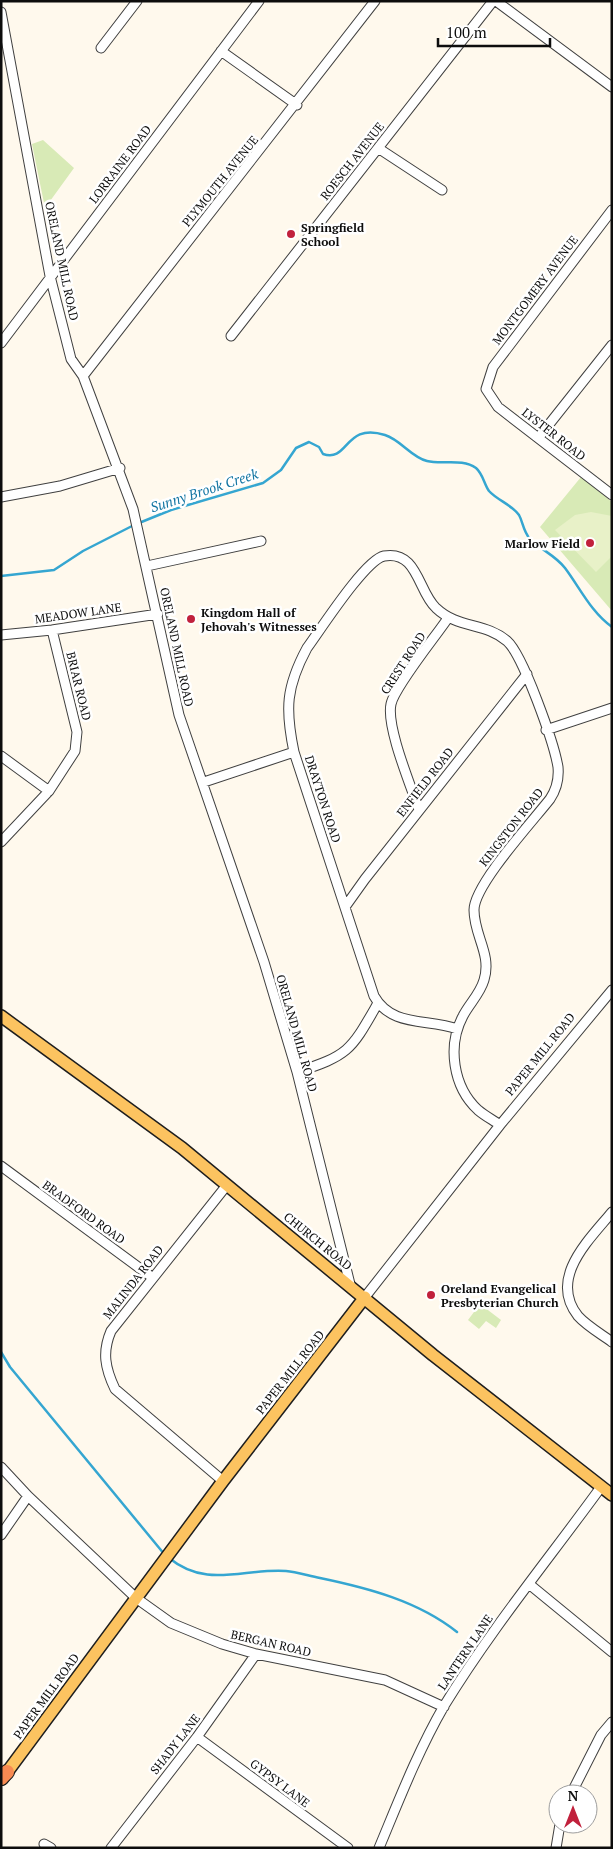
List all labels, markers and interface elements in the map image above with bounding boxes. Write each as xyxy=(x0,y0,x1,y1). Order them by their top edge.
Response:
scale bar xyxy=(438,15,550,47)
text: 100 m xyxy=(446,22,487,42)
street label: ROESCH AVENUE xyxy=(317,119,387,203)
street label: LORRAINE ROAD xyxy=(86,122,154,206)
street label: PLYMOUTH AVENUE xyxy=(179,133,261,229)
street label: ORELAND MILL ROAD xyxy=(42,200,82,322)
place label: Springfield School xyxy=(301,220,365,249)
marker: Springfield School xyxy=(285,228,297,240)
street label: MONTGOMERY AVENUE xyxy=(489,232,581,348)
street label: LYSTER ROAD xyxy=(519,404,589,464)
water label: Sunny Brook Creek xyxy=(148,464,261,516)
place label: Marlow Field xyxy=(505,536,581,551)
marker: Marlow Field xyxy=(584,537,596,549)
street label: ORELAND MILL ROAD xyxy=(157,586,197,708)
street label: MEADOW LANE xyxy=(34,600,122,626)
place label: Kingdom Hall of Jehovah's Witnesses xyxy=(201,605,317,634)
marker: Kingdom Hall of Jehovah's Witnesses xyxy=(185,613,197,625)
street label: CREST ROAD xyxy=(377,629,429,697)
street label: BRIAR ROAD xyxy=(63,650,95,722)
street label: ENFIELD ROAD xyxy=(393,744,457,820)
street label: DRAYTON ROAD xyxy=(302,753,344,845)
street label: KINGSTON ROAD xyxy=(476,785,546,869)
street label: ORELAND MILL ROAD xyxy=(273,973,321,1093)
street label: PAPER MILL ROAD xyxy=(502,1010,578,1098)
street label: BRADFORD ROAD xyxy=(40,1177,128,1247)
street label: CHURCH ROAD xyxy=(281,1209,355,1273)
street label: MALINDA ROAD xyxy=(100,1242,166,1322)
place label: Oreland Evangelical Presbyterian Church xyxy=(441,1281,559,1310)
marker: Oreland Evangelical Presbyterian Church xyxy=(425,1289,437,1301)
street label: PAPER MILL ROAD xyxy=(253,1327,327,1417)
street label: LANTERN LANE xyxy=(434,1611,496,1693)
street label: BERGAN ROAD xyxy=(229,1626,313,1660)
street label: PAPER MILL ROAD xyxy=(10,1650,82,1742)
street label: SHADY LANE xyxy=(147,1711,203,1777)
street label: GYPSY LANE xyxy=(247,1756,313,1810)
north arrow xyxy=(548,1784,598,1834)
text: N xyxy=(568,1786,579,1805)

